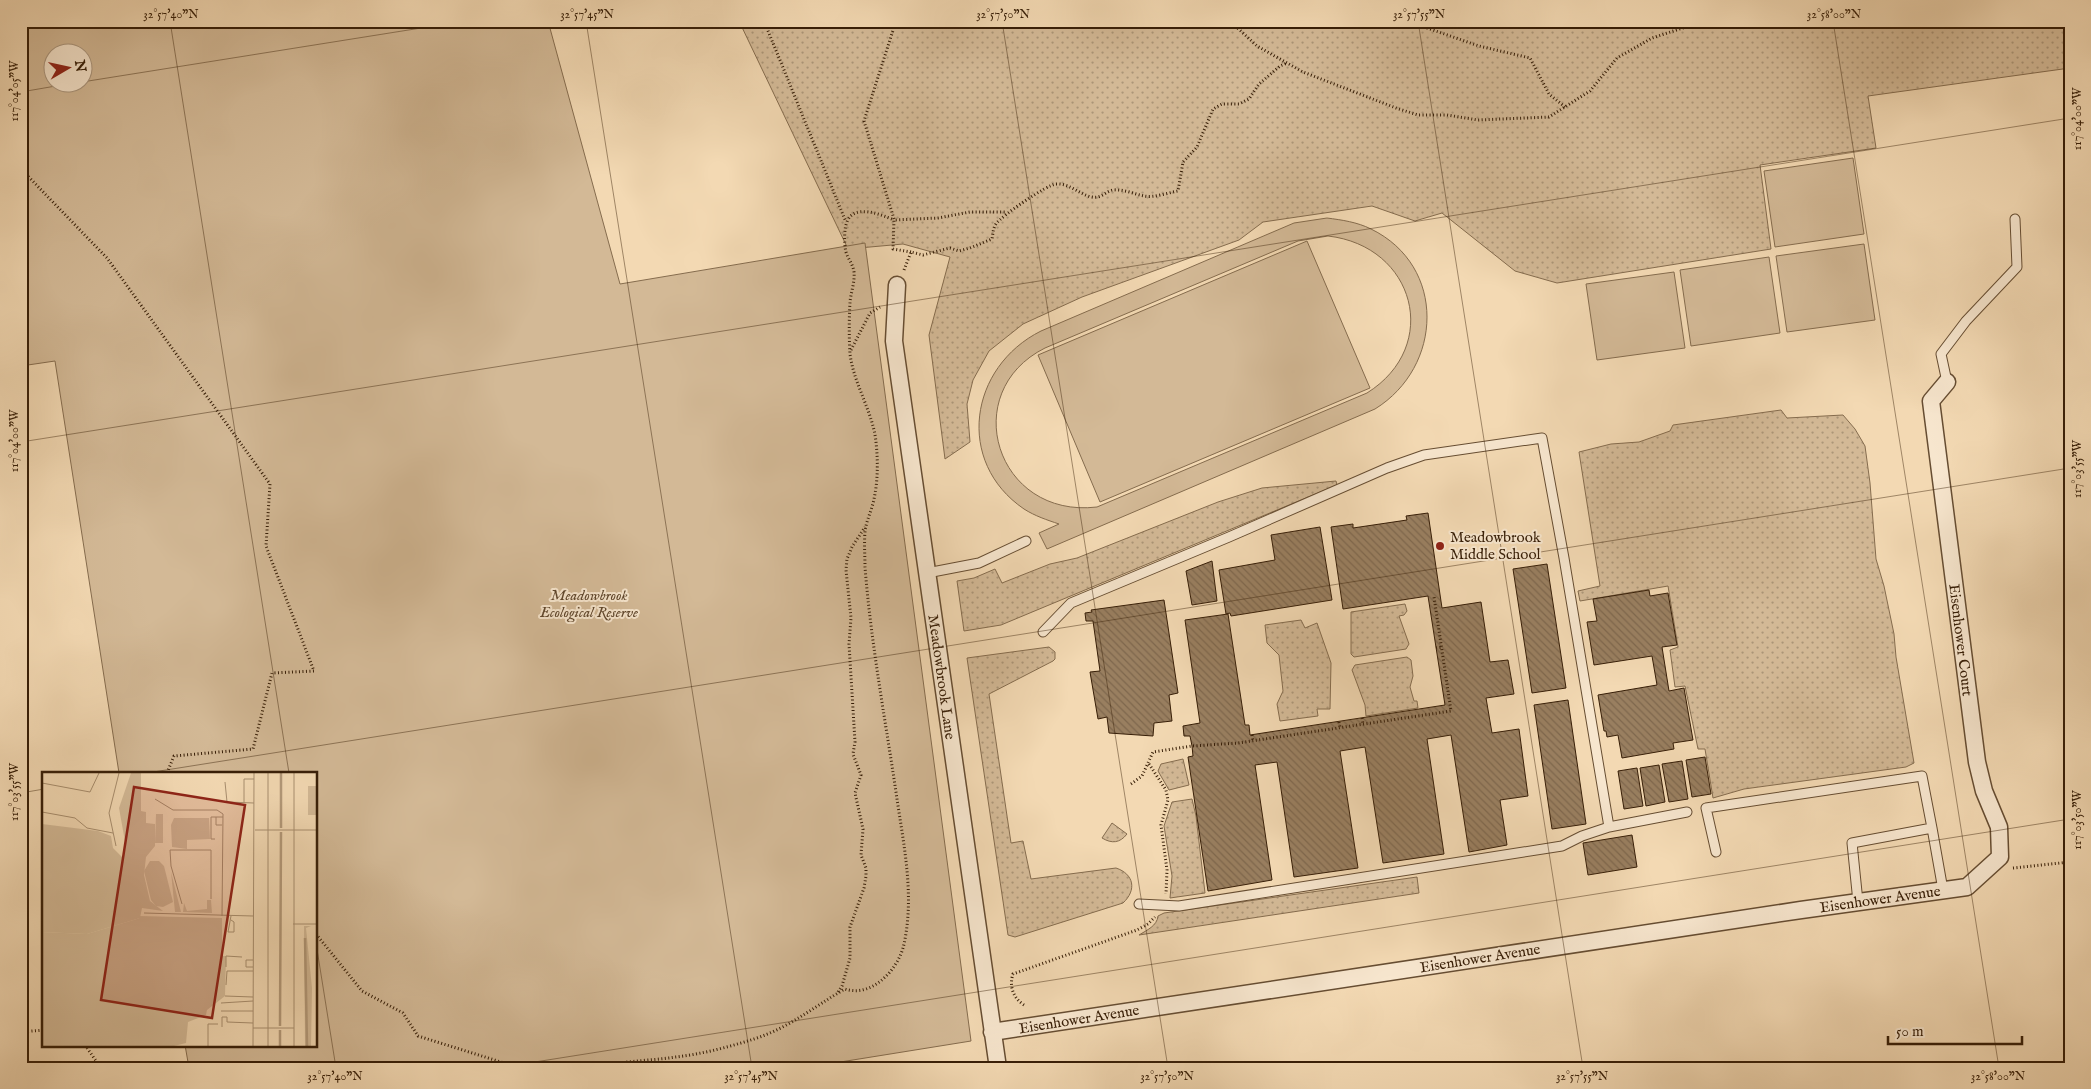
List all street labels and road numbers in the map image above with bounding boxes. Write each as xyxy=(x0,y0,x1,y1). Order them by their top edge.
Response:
street label: Eisenhower Court xyxy=(1944,583,1977,697)
street label: Meadowbrook Lane xyxy=(923,613,960,741)
street label: Eisenhower Avenue xyxy=(1818,882,1942,917)
street label: Eisenhower Avenue xyxy=(1418,940,1542,977)
street label: Eisenhower Avenue xyxy=(1017,1001,1141,1038)

